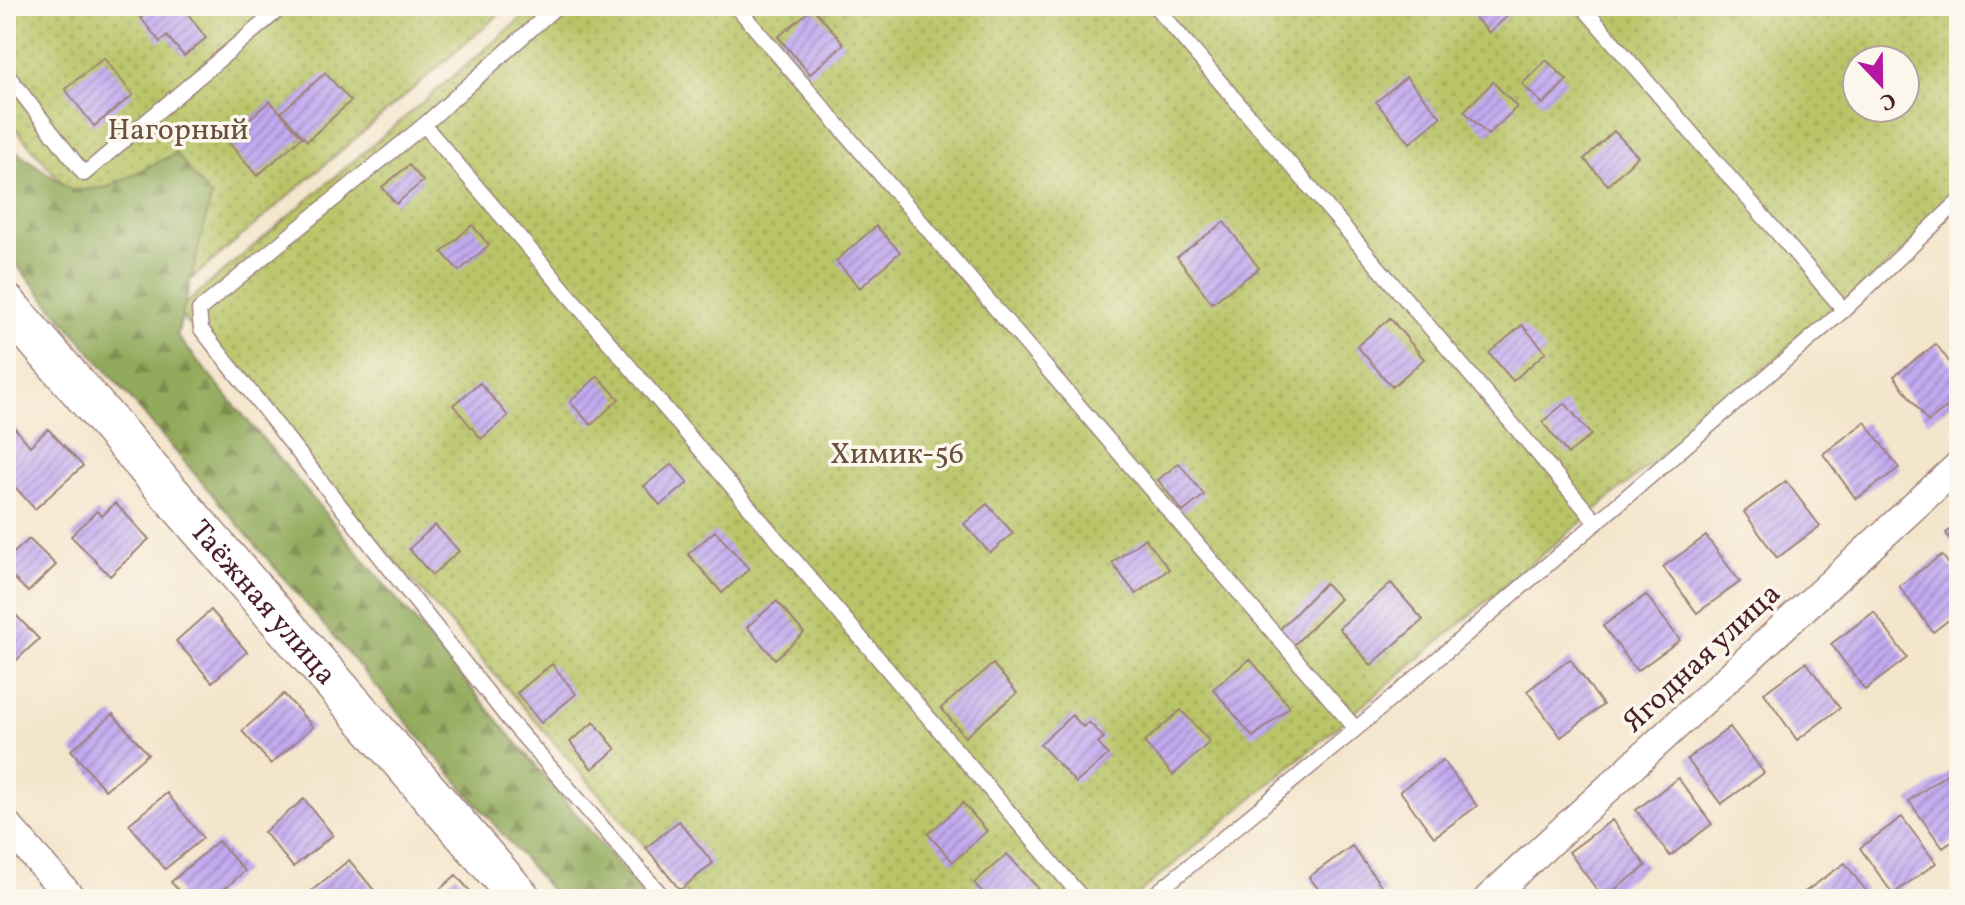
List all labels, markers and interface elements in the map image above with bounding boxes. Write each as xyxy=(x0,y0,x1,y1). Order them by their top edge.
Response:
north arrow xyxy=(1841,44,1921,124)
text: С xyxy=(1875,83,1900,117)
park label: Нагорный xyxy=(107,110,249,152)
park label: Химик-56 xyxy=(830,434,964,476)
street label: Таёжная улица xyxy=(179,511,346,695)
street label: Ягодная улица xyxy=(1614,574,1791,743)

